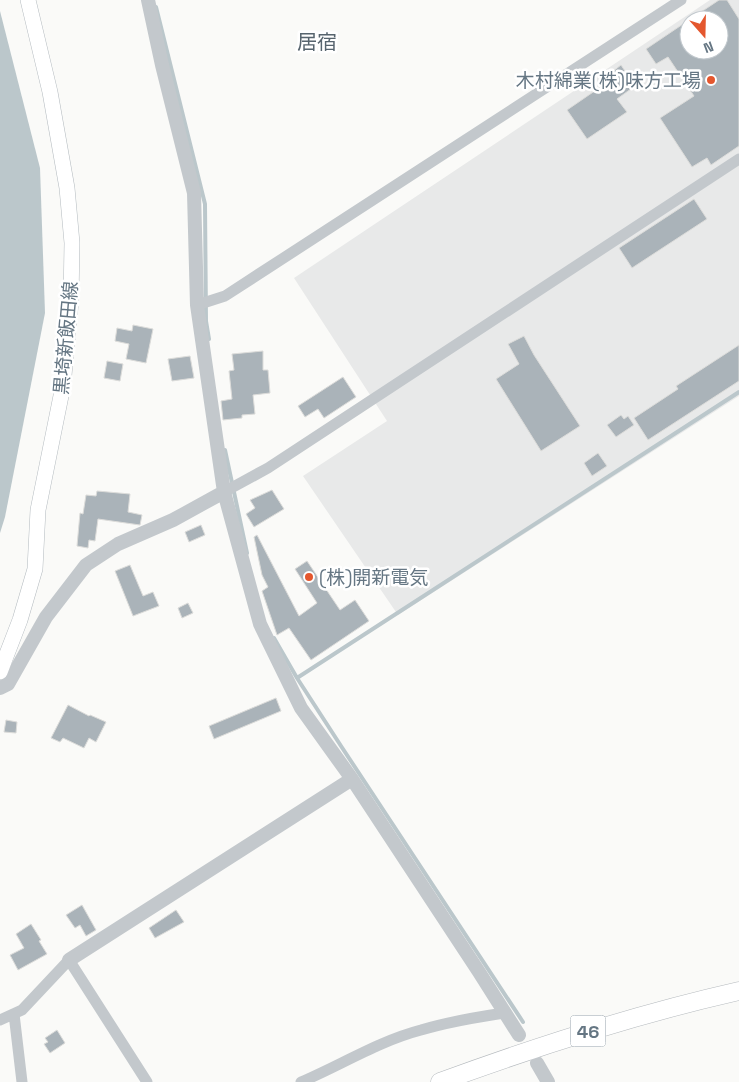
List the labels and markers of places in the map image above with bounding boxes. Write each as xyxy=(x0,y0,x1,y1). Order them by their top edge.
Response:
place label: 木村綿業(株)味方工場 xyxy=(516,68,701,93)
marker: 木村綿業(株)味方工場 xyxy=(705,74,717,86)
place label: (株)開新電気 xyxy=(319,565,428,590)
marker: (株)開新電気 xyxy=(303,571,315,583)

